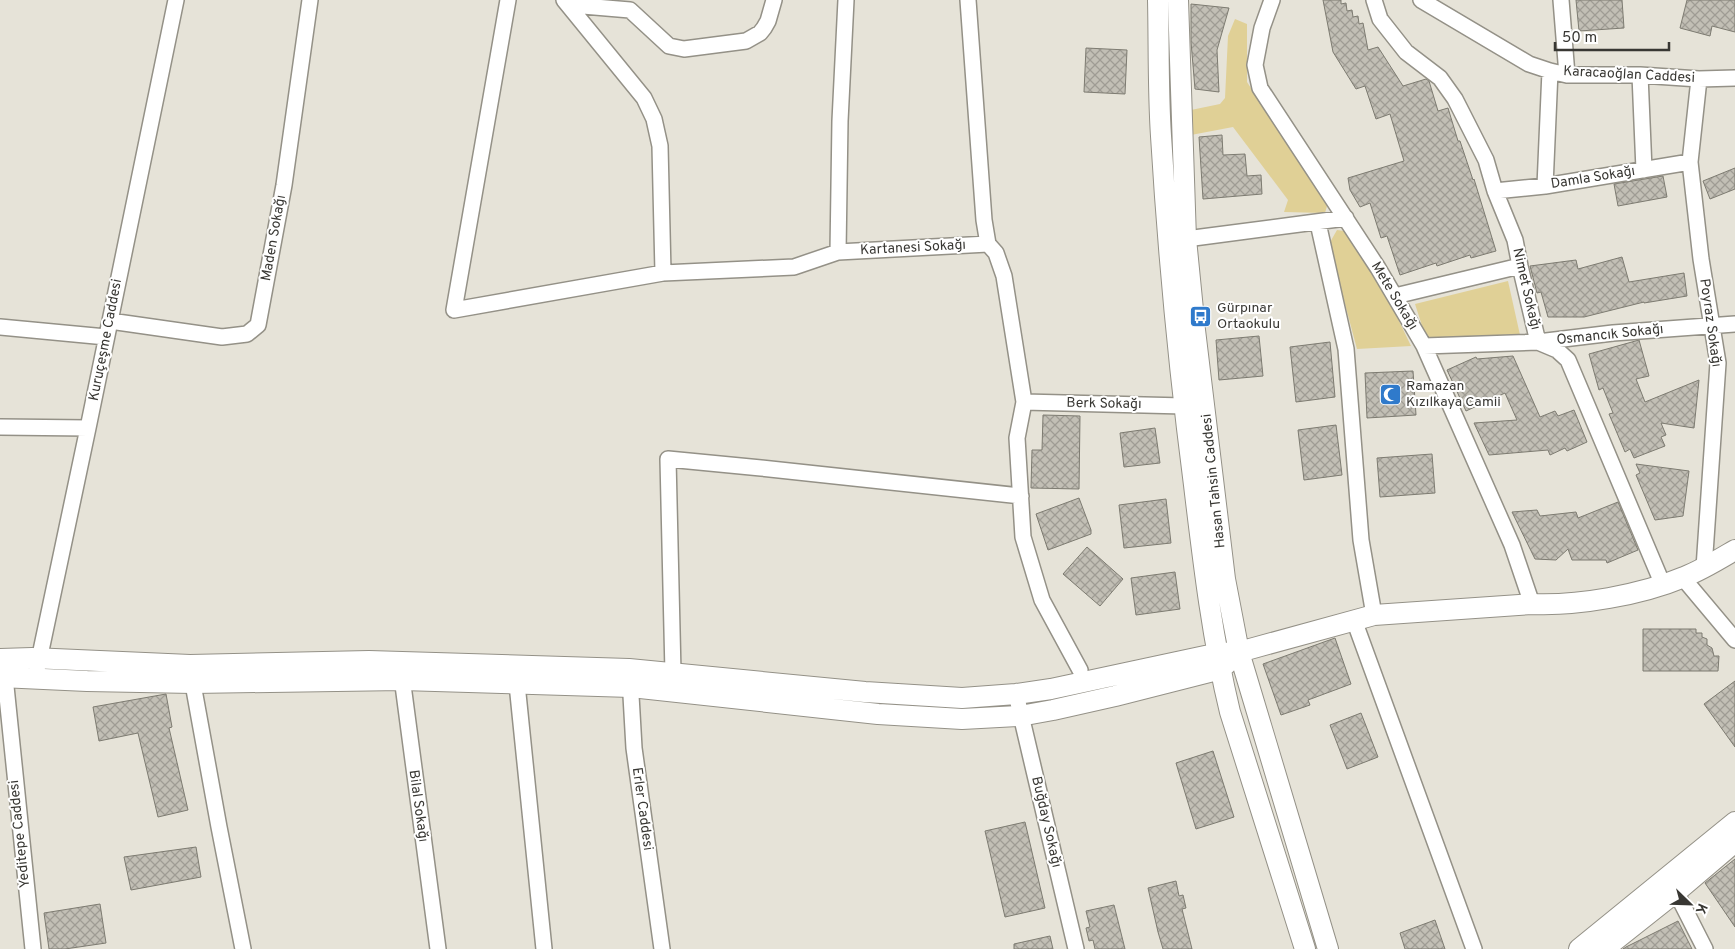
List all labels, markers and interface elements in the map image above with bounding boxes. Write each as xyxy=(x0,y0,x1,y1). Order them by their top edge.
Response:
scale bar xyxy=(1555,20,1669,52)
text: 50 m xyxy=(1562,29,1597,48)
street label: Karacaoğlan Caddesi xyxy=(1563,63,1695,87)
street label: Damla Sokağı xyxy=(1550,163,1636,193)
street label: Maden Sokağı xyxy=(258,194,290,282)
street label: Kartanesi Sokağı xyxy=(860,237,966,259)
street label: Nimet Sokağı xyxy=(1508,246,1544,332)
street label: Mete Sokağı xyxy=(1367,259,1421,333)
street label: Kuruçeşme Caddesi xyxy=(86,277,126,403)
street label: Poyraz Sokağı xyxy=(1695,278,1725,368)
place label: Gürpınar Ortaokulu xyxy=(1217,300,1280,333)
bus stop icon: Gürpınar Ortaokulu xyxy=(1189,304,1213,328)
street label: Osmancık Sokağı xyxy=(1556,321,1664,349)
place label: Ramazan Kızılkaya Camii xyxy=(1406,378,1501,411)
mosque icon: Ramazan Kızılkaya Camii xyxy=(1378,382,1402,406)
street label: Berk Sokağı xyxy=(1066,395,1142,413)
street label: Hasan Tahsin Caddesi xyxy=(1198,413,1230,549)
street label: Erler Caddesi xyxy=(628,766,656,852)
street label: Bilal Sokağı xyxy=(405,769,431,843)
street label: Buğday Sokağı xyxy=(1027,775,1065,869)
street label: Yeditepe Caddesi xyxy=(6,779,34,889)
north arrow xyxy=(1665,879,1715,929)
text: K xyxy=(1691,901,1710,916)

